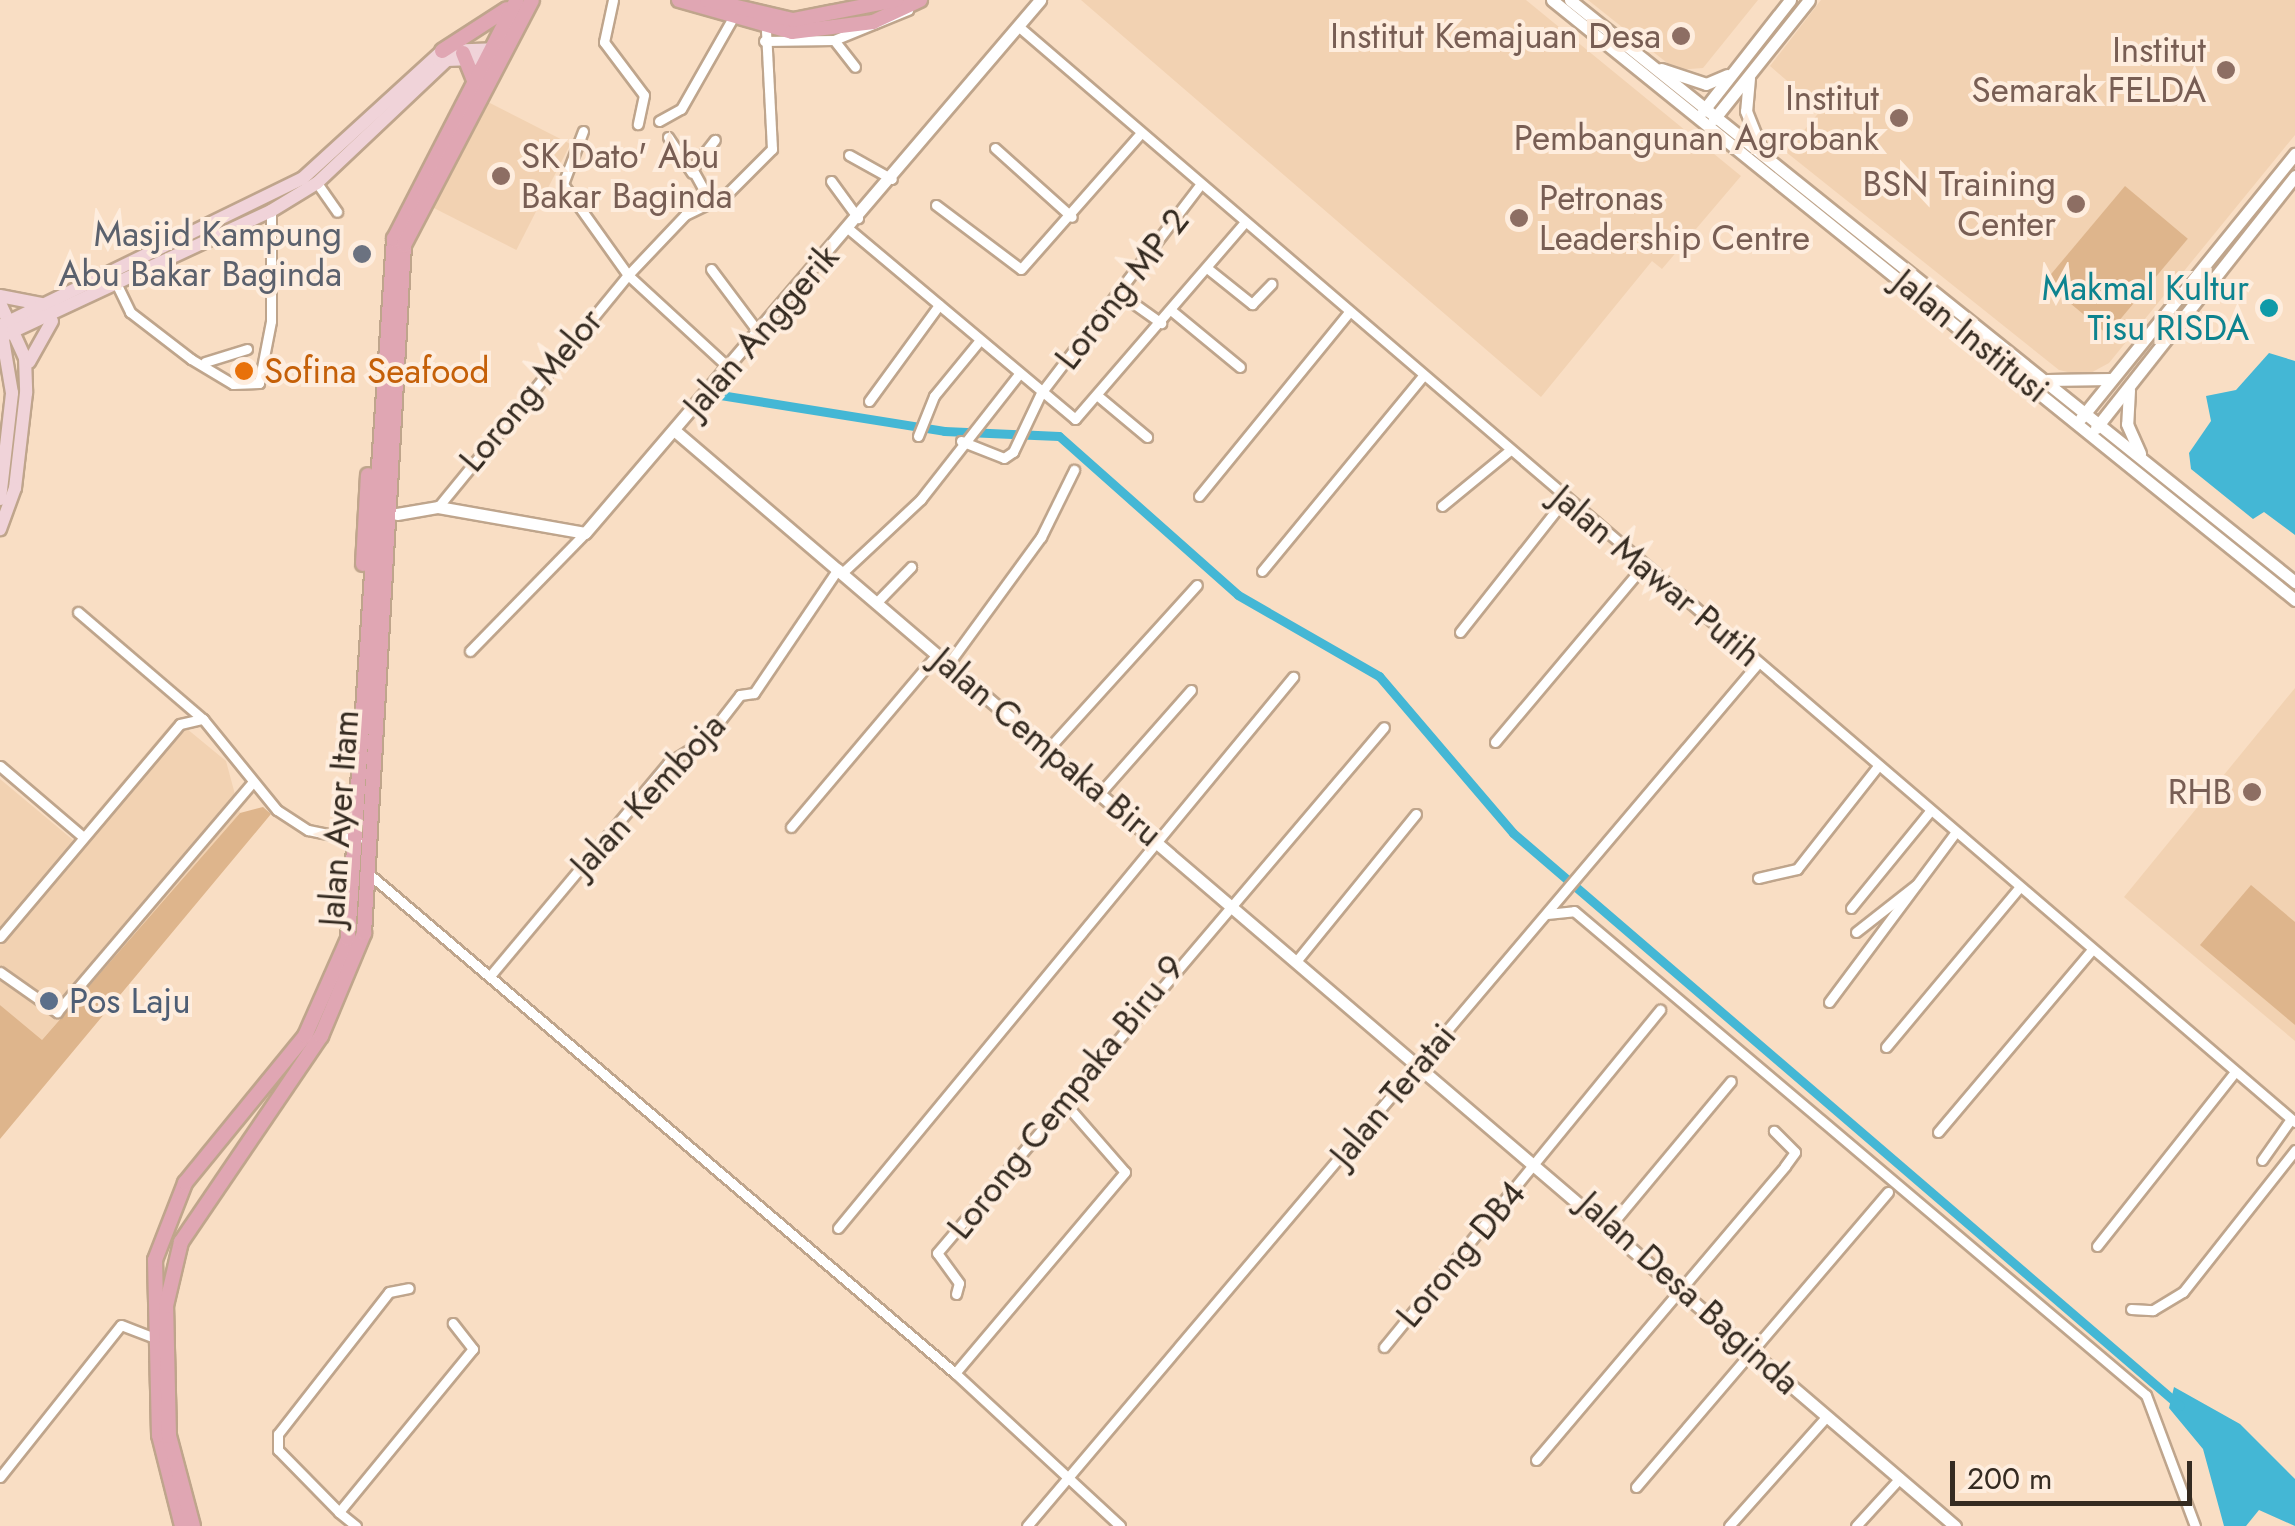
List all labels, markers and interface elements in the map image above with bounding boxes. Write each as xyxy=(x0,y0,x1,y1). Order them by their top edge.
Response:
place label: Institut Kemajuan Desa xyxy=(1330,15,1661,57)
marker: Institut Kemajuan Desa xyxy=(1670,25,1692,47)
place label: Institut Semarak FELDA xyxy=(1972,29,2206,111)
marker: Institut Semarak FELDA xyxy=(2215,59,2237,81)
place label: Institut Pembangunan Agrobank xyxy=(1514,77,1879,159)
marker: Institut Pembangunan Agrobank xyxy=(1888,107,1910,129)
place label: SK Dato' Abu Bakar Baginda xyxy=(521,135,733,217)
place label: BSN Training Center xyxy=(1862,163,2056,245)
marker: SK Dato' Abu Bakar Baginda xyxy=(490,165,512,187)
place label: Petronas Leadership Centre xyxy=(1539,177,1810,259)
marker: BSN Training Center xyxy=(2065,193,2087,215)
street label: Lorong MP 2 xyxy=(1046,200,1198,378)
marker: Petronas Leadership Centre xyxy=(1508,207,1530,229)
place label: Masjid Kampung Abu Bakar Baginda xyxy=(58,213,342,295)
street label: Jalan Anggerik xyxy=(675,236,847,426)
marker: Masjid Kampung Abu Bakar Baginda xyxy=(351,243,373,265)
street label: Jalan Institusi xyxy=(1885,261,2057,411)
place label: Makmal Kultur Tisu RISDA xyxy=(2042,267,2249,349)
marker: Makmal Kultur Tisu RISDA xyxy=(2258,297,2280,319)
street label: Lorong Melor xyxy=(451,300,611,480)
place label: Sofina Seafood xyxy=(264,350,489,392)
marker: Sofina Seafood xyxy=(233,360,255,382)
street label: Jalan Mawar Putih xyxy=(1543,476,1769,676)
street label: Jalan Cempaka Biru xyxy=(924,639,1170,855)
street label: Jalan Kemboja xyxy=(562,705,734,885)
street label: Jalan Ayer Itam xyxy=(310,708,368,928)
place label: RHB xyxy=(2168,771,2232,813)
marker: RHB xyxy=(2241,781,2263,803)
street label: Lorong Cempaka Biru 9 xyxy=(939,947,1193,1247)
place label: Pos Laju xyxy=(69,980,191,1022)
marker: Pos Laju xyxy=(38,990,60,1012)
street label: Jalan Teratai xyxy=(1321,1015,1465,1175)
street label: Lorong DB4 xyxy=(1388,1172,1534,1336)
street label: Jalan Desa Baginda xyxy=(1570,1183,1808,1403)
scale bar xyxy=(1955,1441,2198,1503)
text: 200 m xyxy=(1967,1457,2052,1500)

